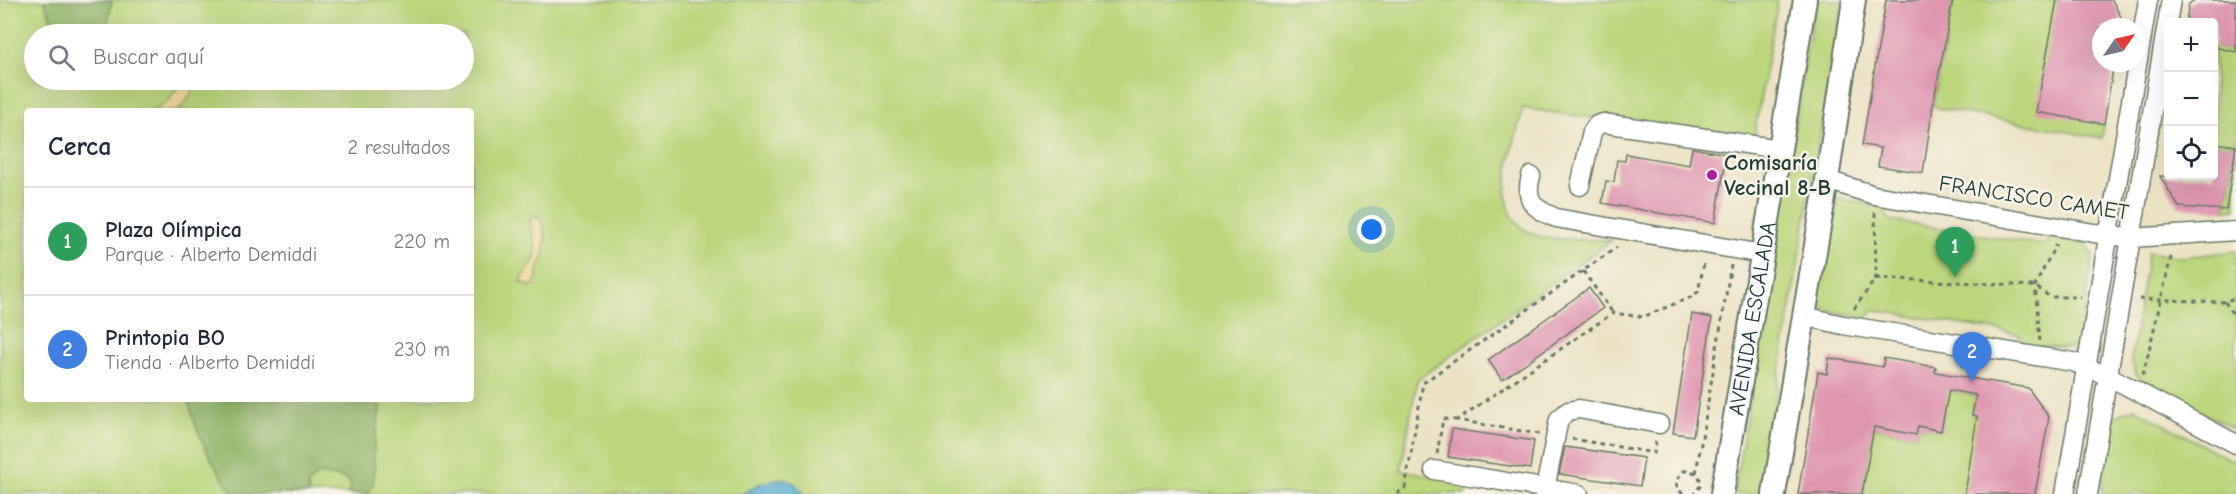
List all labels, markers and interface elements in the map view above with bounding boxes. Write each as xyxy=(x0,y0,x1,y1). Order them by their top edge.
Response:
north arrow xyxy=(2092,18,2146,72)
map controls xyxy=(2164,18,2218,180)
button: + xyxy=(2164,18,2218,72)
search box xyxy=(24,24,474,90)
icon: search xyxy=(45,41,78,74)
text: Buscar aquí xyxy=(93,44,204,70)
button: − xyxy=(2164,72,2218,126)
button: locate xyxy=(2164,126,2218,180)
text: Cerca xyxy=(48,132,112,162)
text: 2 resultados xyxy=(348,136,450,159)
place label: Comisaría Vecinal 8-B xyxy=(1724,150,1831,201)
marker: Comisaría Vecinal 8-B xyxy=(1705,168,1719,182)
street label: FRANCISCO CAMET xyxy=(1937,170,2131,226)
your location xyxy=(1357,215,1386,244)
text: Plaza Olímpica xyxy=(105,217,242,243)
street label: AVENIDA ESCALADA xyxy=(1723,220,1782,418)
pin: 1 xyxy=(1936,228,1974,277)
text: 1 xyxy=(64,230,71,253)
text: 220 m xyxy=(394,230,450,253)
text: Parque · Alberto Demiddi xyxy=(105,243,317,266)
text: Printopia BO xyxy=(105,325,225,351)
pin: 2 xyxy=(1952,332,1992,382)
text: 2 xyxy=(63,338,72,361)
text: 230 m xyxy=(394,338,450,361)
text: Tienda · Alberto Demiddi xyxy=(105,351,315,374)

